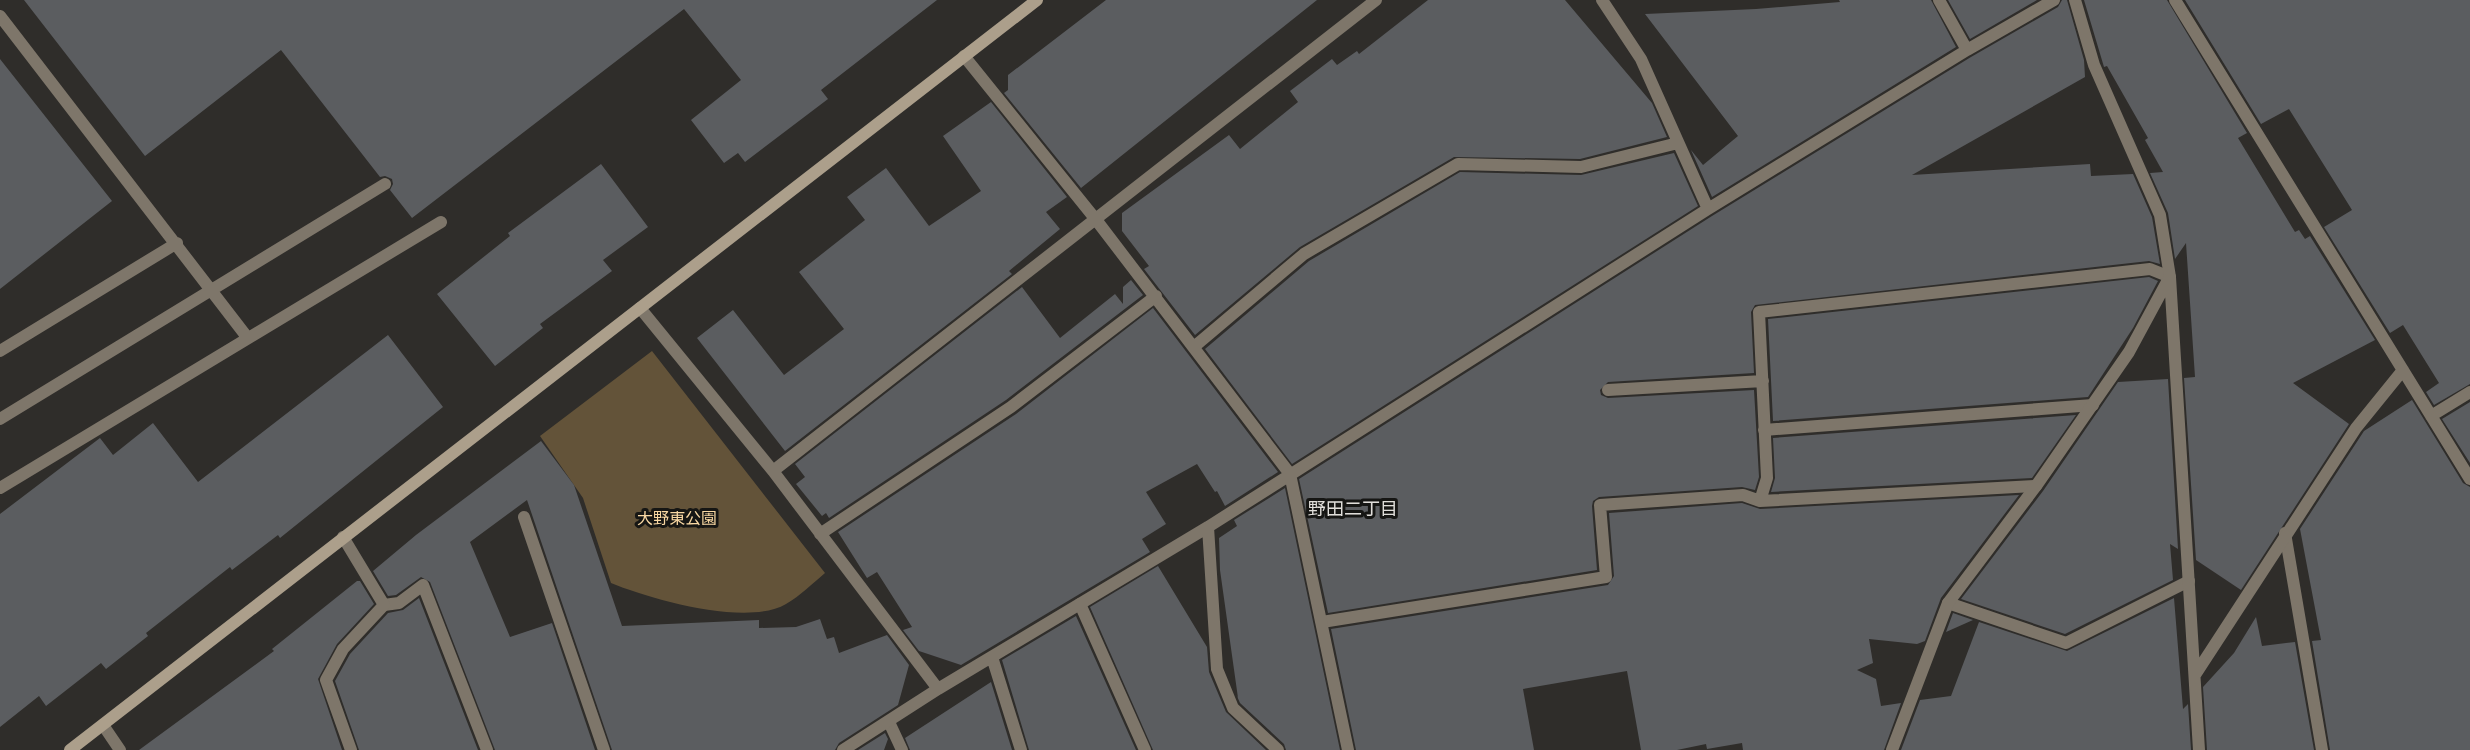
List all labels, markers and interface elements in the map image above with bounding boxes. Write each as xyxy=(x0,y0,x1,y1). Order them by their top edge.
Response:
district label: 野田二丁目 xyxy=(1308,496,1398,521)
park label: 大野東公園 xyxy=(637,507,717,530)

